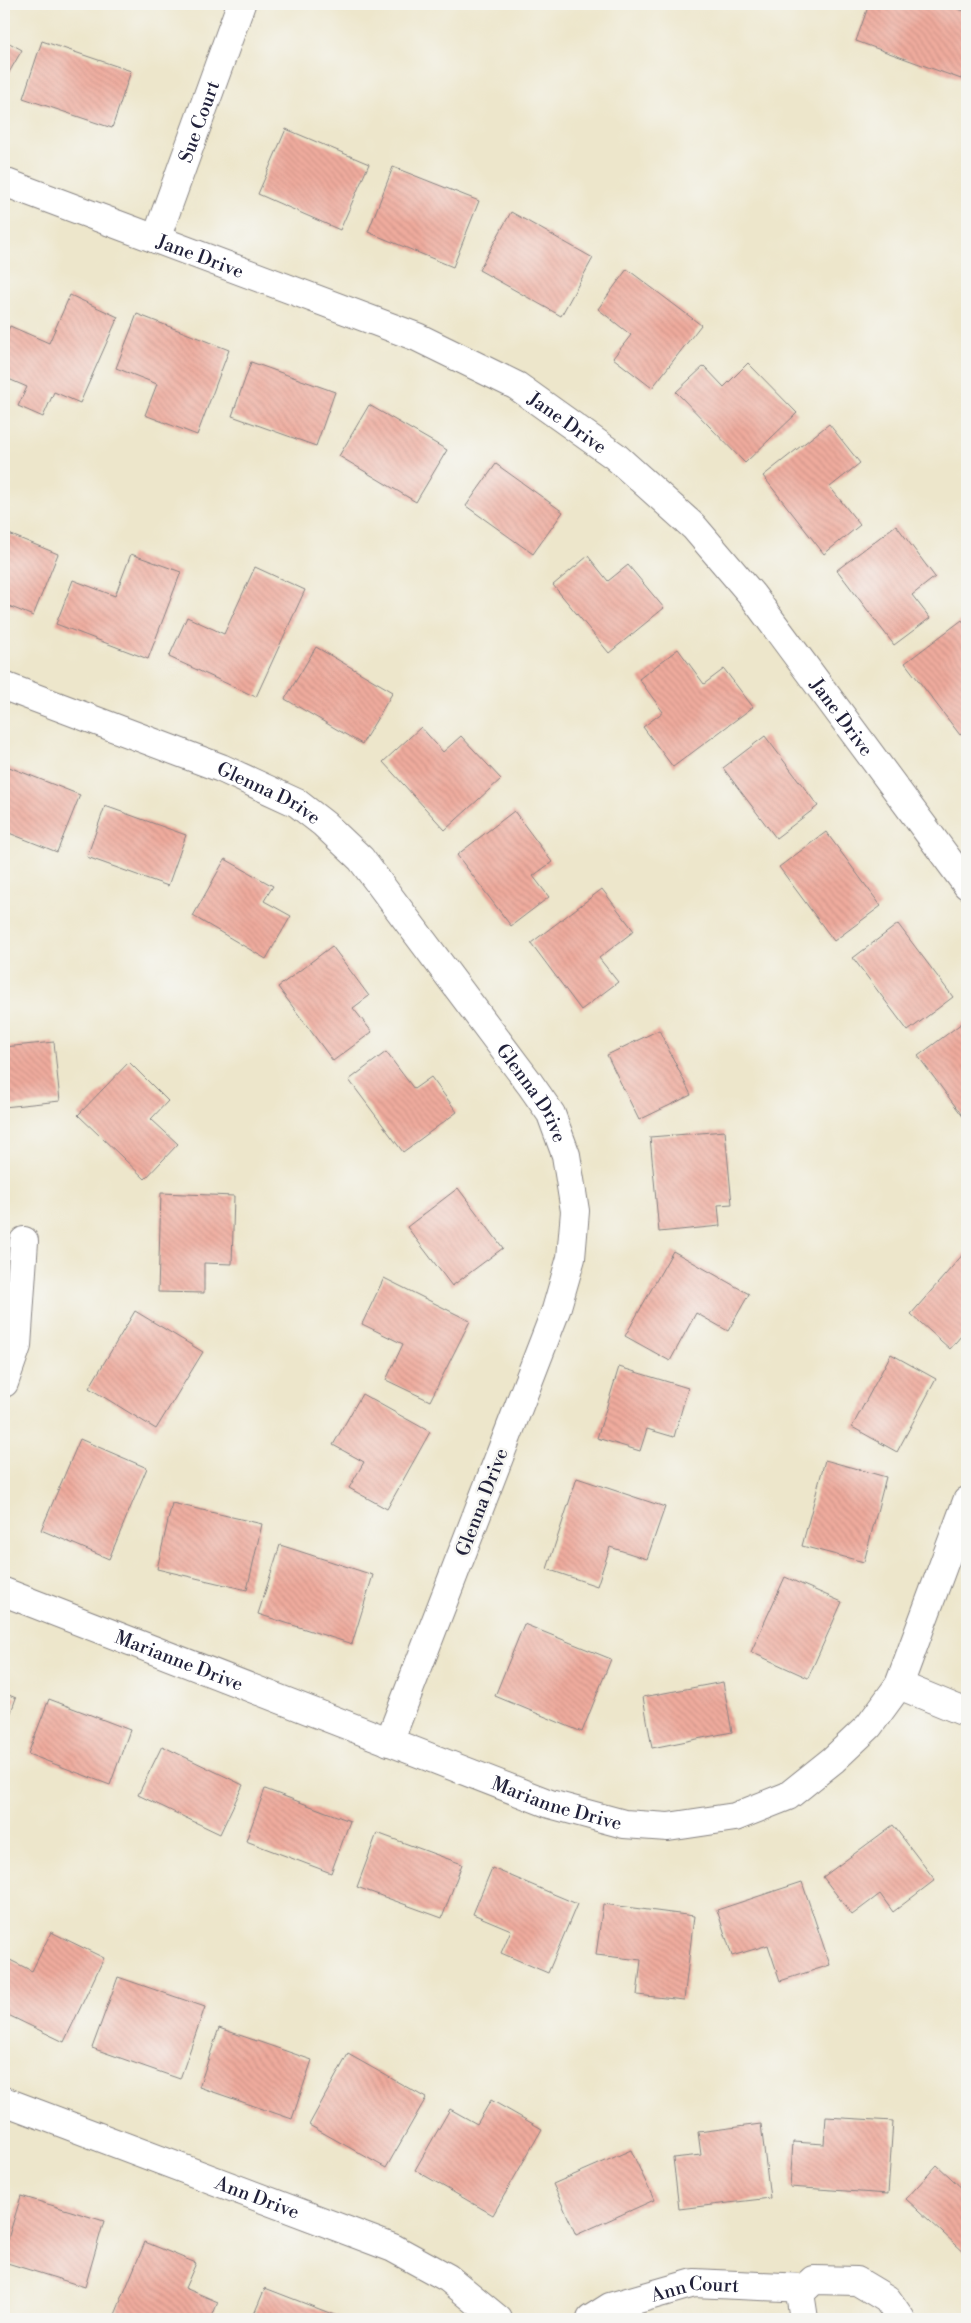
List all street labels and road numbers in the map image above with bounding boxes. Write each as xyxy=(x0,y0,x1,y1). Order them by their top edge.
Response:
street label: Sue Court xyxy=(174,77,225,166)
street label: Jane Drive xyxy=(153,229,247,284)
street label: Jane Drive xyxy=(522,386,611,459)
street label: Jane Drive xyxy=(804,673,878,761)
street label: Glenna Drive xyxy=(213,757,325,830)
street label: Glenna Drive xyxy=(491,1039,571,1146)
street label: Glenna Drive xyxy=(450,1445,514,1560)
street label: Marianne Drive xyxy=(111,1625,246,1697)
street label: Marianne Drive xyxy=(488,1771,624,1836)
street label: Ann Drive xyxy=(211,2171,303,2225)
street label: Ann Court xyxy=(647,2272,740,2308)

